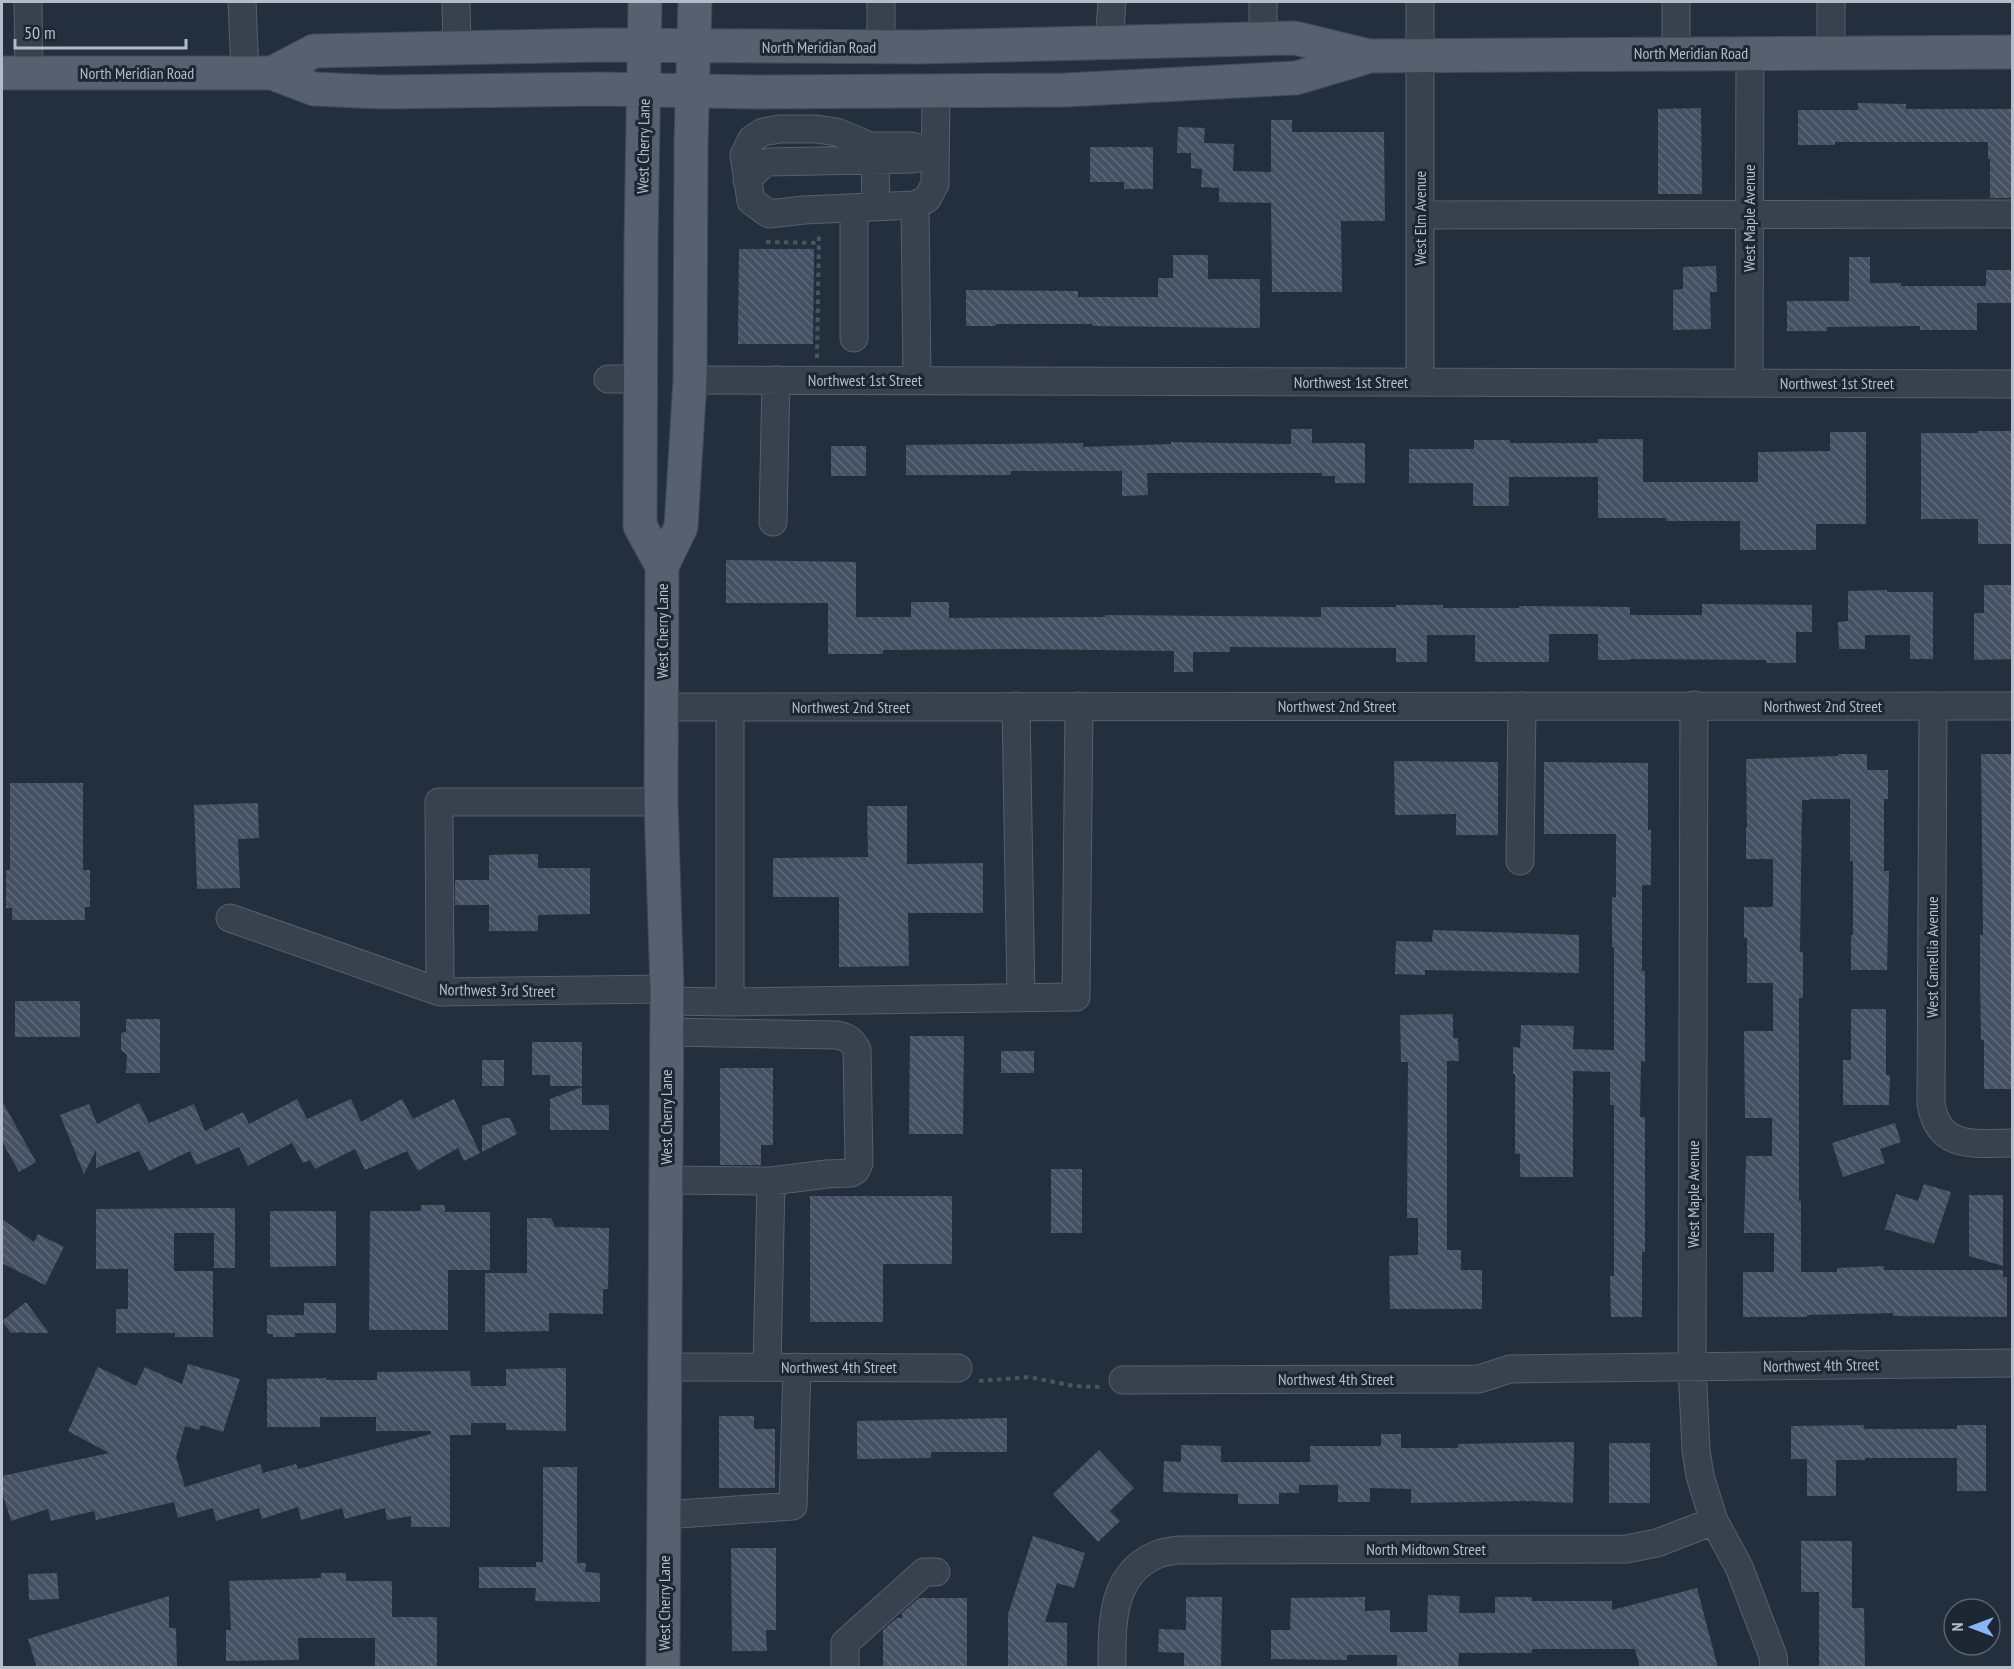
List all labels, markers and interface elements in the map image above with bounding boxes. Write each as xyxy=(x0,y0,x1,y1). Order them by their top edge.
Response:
scale bar xyxy=(15,12,186,50)
text: 50 m xyxy=(24,21,56,44)
street label: North Meridian Road xyxy=(762,37,876,57)
street label: North Meridian Road xyxy=(1634,43,1748,63)
street label: North Meridian Road xyxy=(80,63,194,83)
street label: West Cherry Lane xyxy=(632,98,654,194)
street label: West Maple Avenue xyxy=(1739,164,1759,272)
street label: West Elm Avenue xyxy=(1410,171,1430,265)
street label: Northwest 1st Street xyxy=(808,370,923,390)
street label: Northwest 1st Street xyxy=(1294,372,1409,392)
street label: Northwest 1st Street xyxy=(1780,373,1895,393)
street label: West Cherry Lane xyxy=(652,583,672,679)
street label: Northwest 2nd Street xyxy=(1278,696,1397,716)
street label: Northwest 2nd Street xyxy=(1764,696,1883,716)
street label: Northwest 2nd Street xyxy=(792,697,911,717)
street label: West Camellia Avenue xyxy=(1922,896,1942,1018)
street label: Northwest 3rd Street xyxy=(439,979,556,1001)
street label: West Cherry Lane xyxy=(656,1069,676,1165)
street label: West Maple Avenue xyxy=(1683,1140,1703,1248)
street label: Northwest 4th Street xyxy=(1763,1354,1880,1376)
street label: Northwest 4th Street xyxy=(781,1357,898,1377)
street label: Northwest 4th Street xyxy=(1278,1369,1395,1389)
street label: North Midtown Street xyxy=(1366,1539,1486,1559)
street label: West Cherry Lane xyxy=(654,1555,674,1651)
north arrow xyxy=(1942,1597,2002,1657)
text: N xyxy=(1947,1623,1967,1631)

